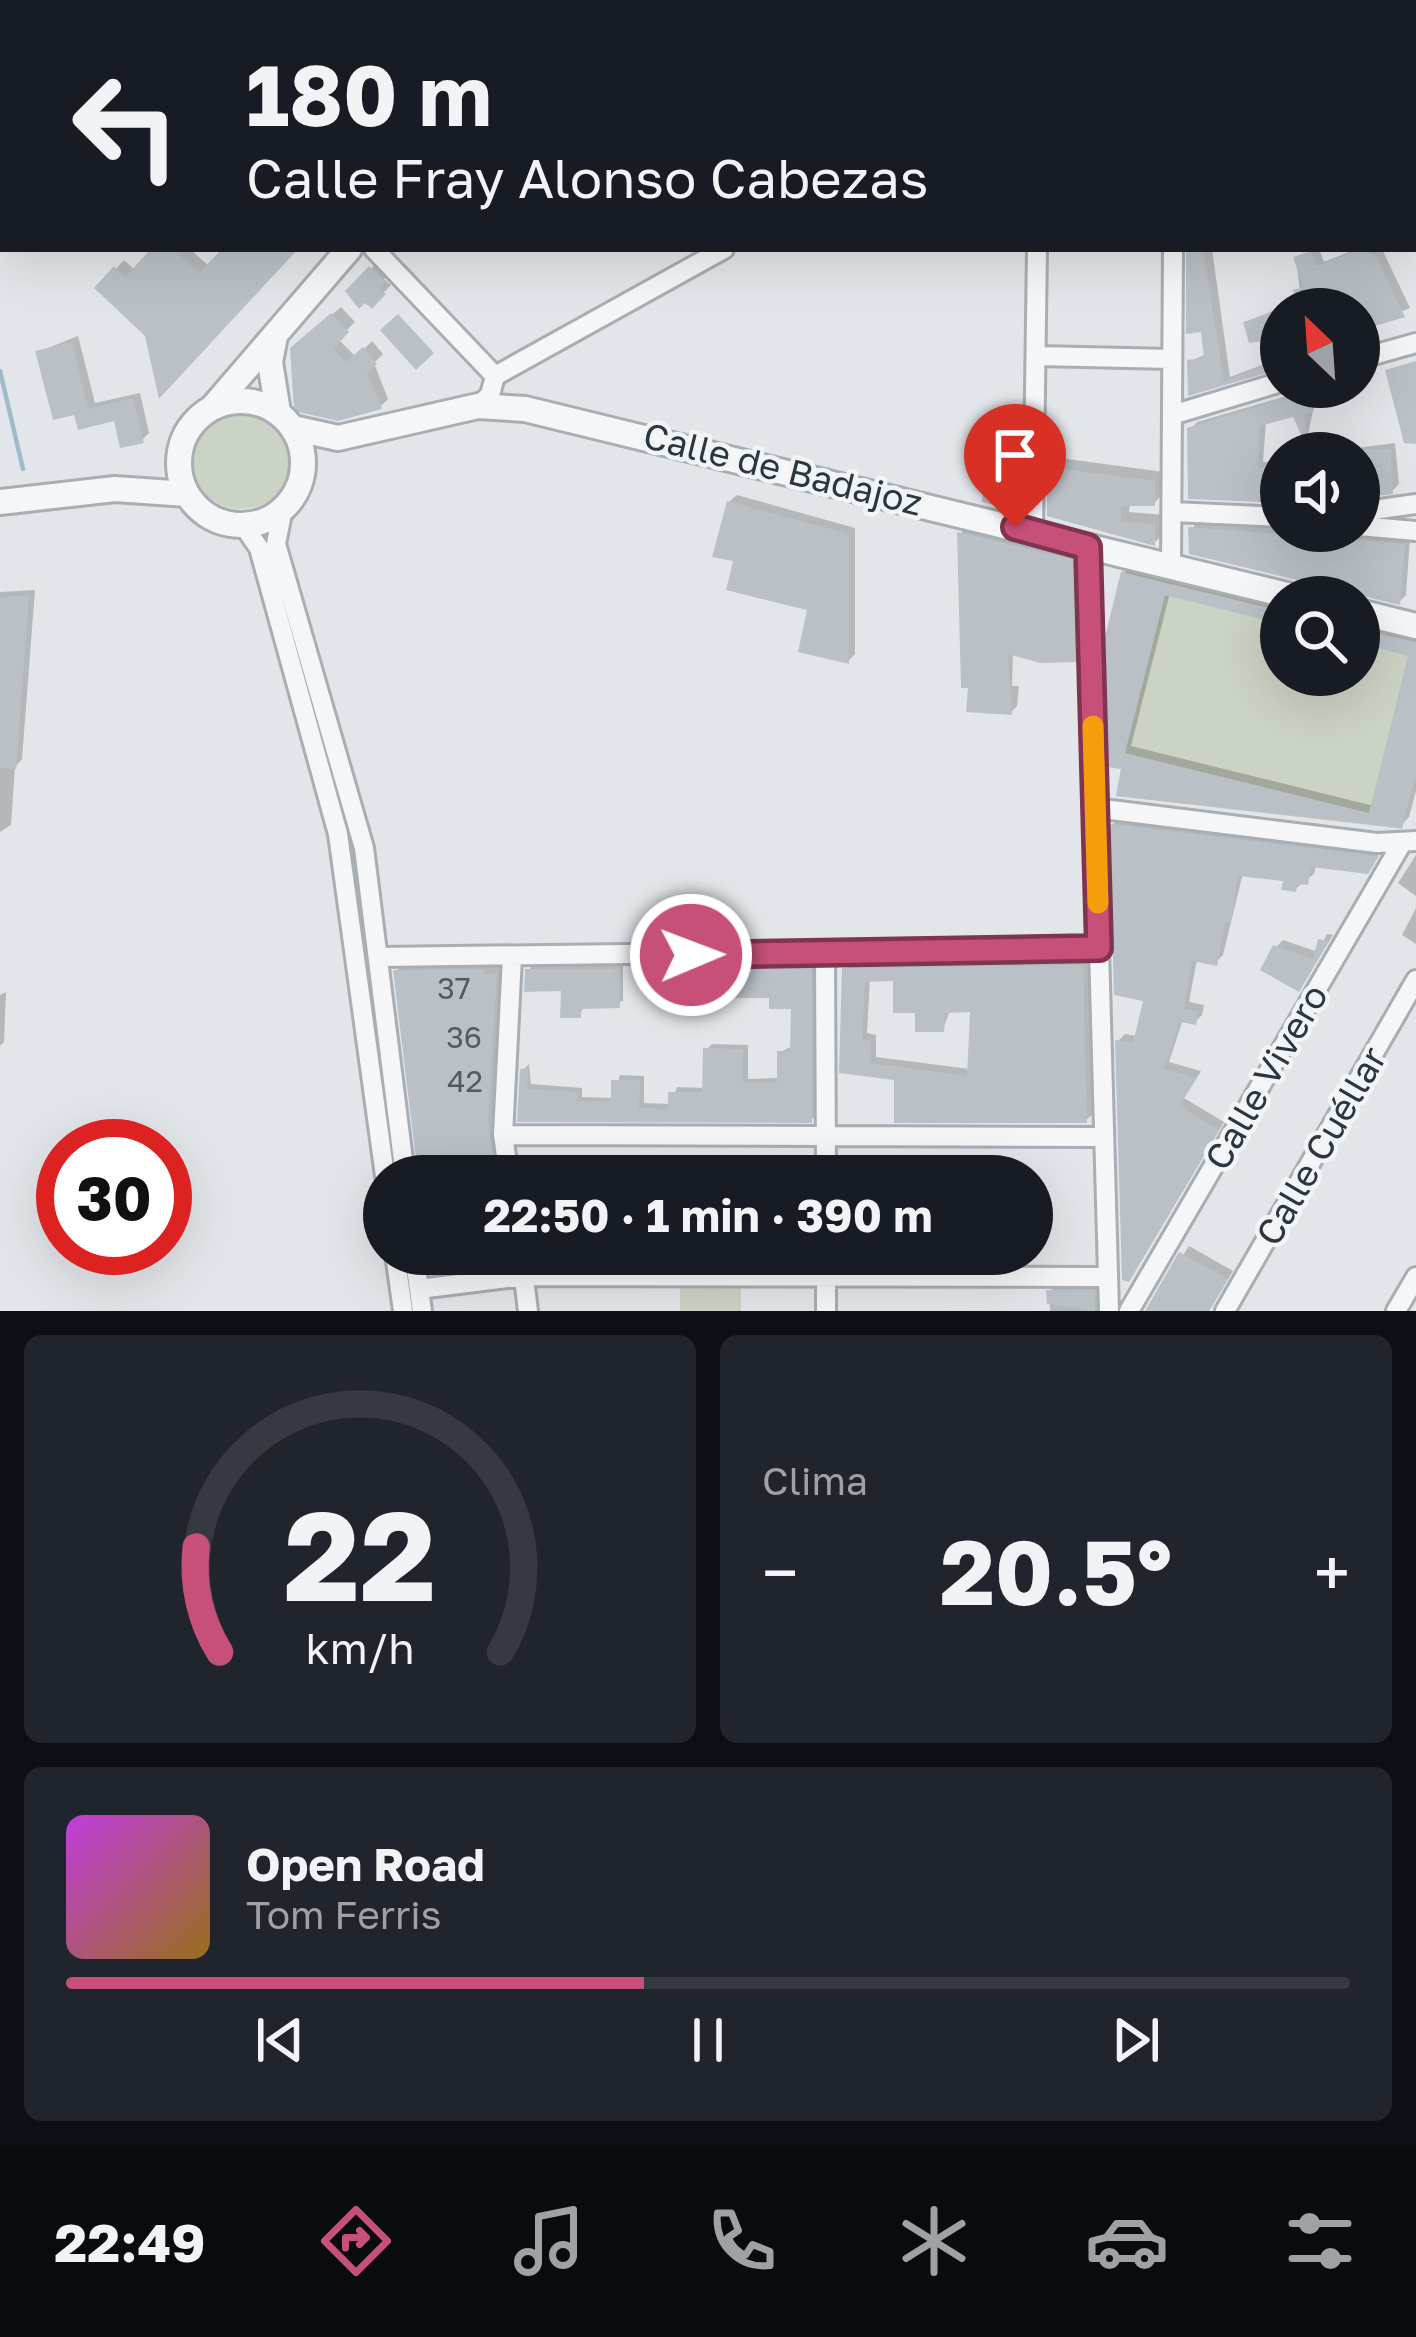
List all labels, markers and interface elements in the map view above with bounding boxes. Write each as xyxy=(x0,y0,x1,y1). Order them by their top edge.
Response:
text: 180 m xyxy=(246,44,492,144)
icon: left xyxy=(48,48,204,204)
text: Calle Fray Alonso Cabezas xyxy=(246,145,928,210)
north arrow xyxy=(1260,288,1380,408)
map controls xyxy=(1260,288,1380,696)
pin xyxy=(964,404,1066,527)
street label: Calle de Badajoz xyxy=(639,413,927,524)
icon: arrive xyxy=(982,422,1048,488)
button: sound xyxy=(1260,432,1380,552)
button: search xyxy=(1260,576,1380,696)
position arrow xyxy=(628,892,754,1018)
house number: 37 xyxy=(437,970,471,1006)
street label: Calle Vivero xyxy=(1195,976,1336,1177)
house number: 36 xyxy=(446,1019,482,1055)
street label: Calle Cuéllar xyxy=(1246,1039,1395,1253)
house number: 42 xyxy=(447,1063,483,1099)
speed limit sign: 30 xyxy=(36,1119,192,1275)
text: 22:50 · 1 min · 390 m xyxy=(483,1188,933,1242)
text: Clima xyxy=(762,1457,868,1504)
text: 22 xyxy=(284,1479,436,1628)
text: 20.5° xyxy=(940,1517,1172,1625)
text: − xyxy=(762,1532,798,1612)
text: + xyxy=(1314,1532,1350,1612)
text: km/h xyxy=(305,1622,415,1673)
text: Open Road xyxy=(246,1837,485,1891)
text: Tom Ferris xyxy=(246,1891,441,1938)
icon: previous xyxy=(247,2007,313,2073)
icon: pause xyxy=(675,2007,741,2073)
icon: next xyxy=(1103,2007,1169,2073)
icon: directions xyxy=(314,2199,398,2283)
icon: music xyxy=(507,2199,591,2283)
icon: phone xyxy=(700,2199,784,2283)
icon: climate xyxy=(892,2199,976,2283)
icon: car xyxy=(1085,2199,1169,2283)
icon: filters xyxy=(1278,2199,1362,2283)
text: 22:49 xyxy=(54,2209,206,2274)

